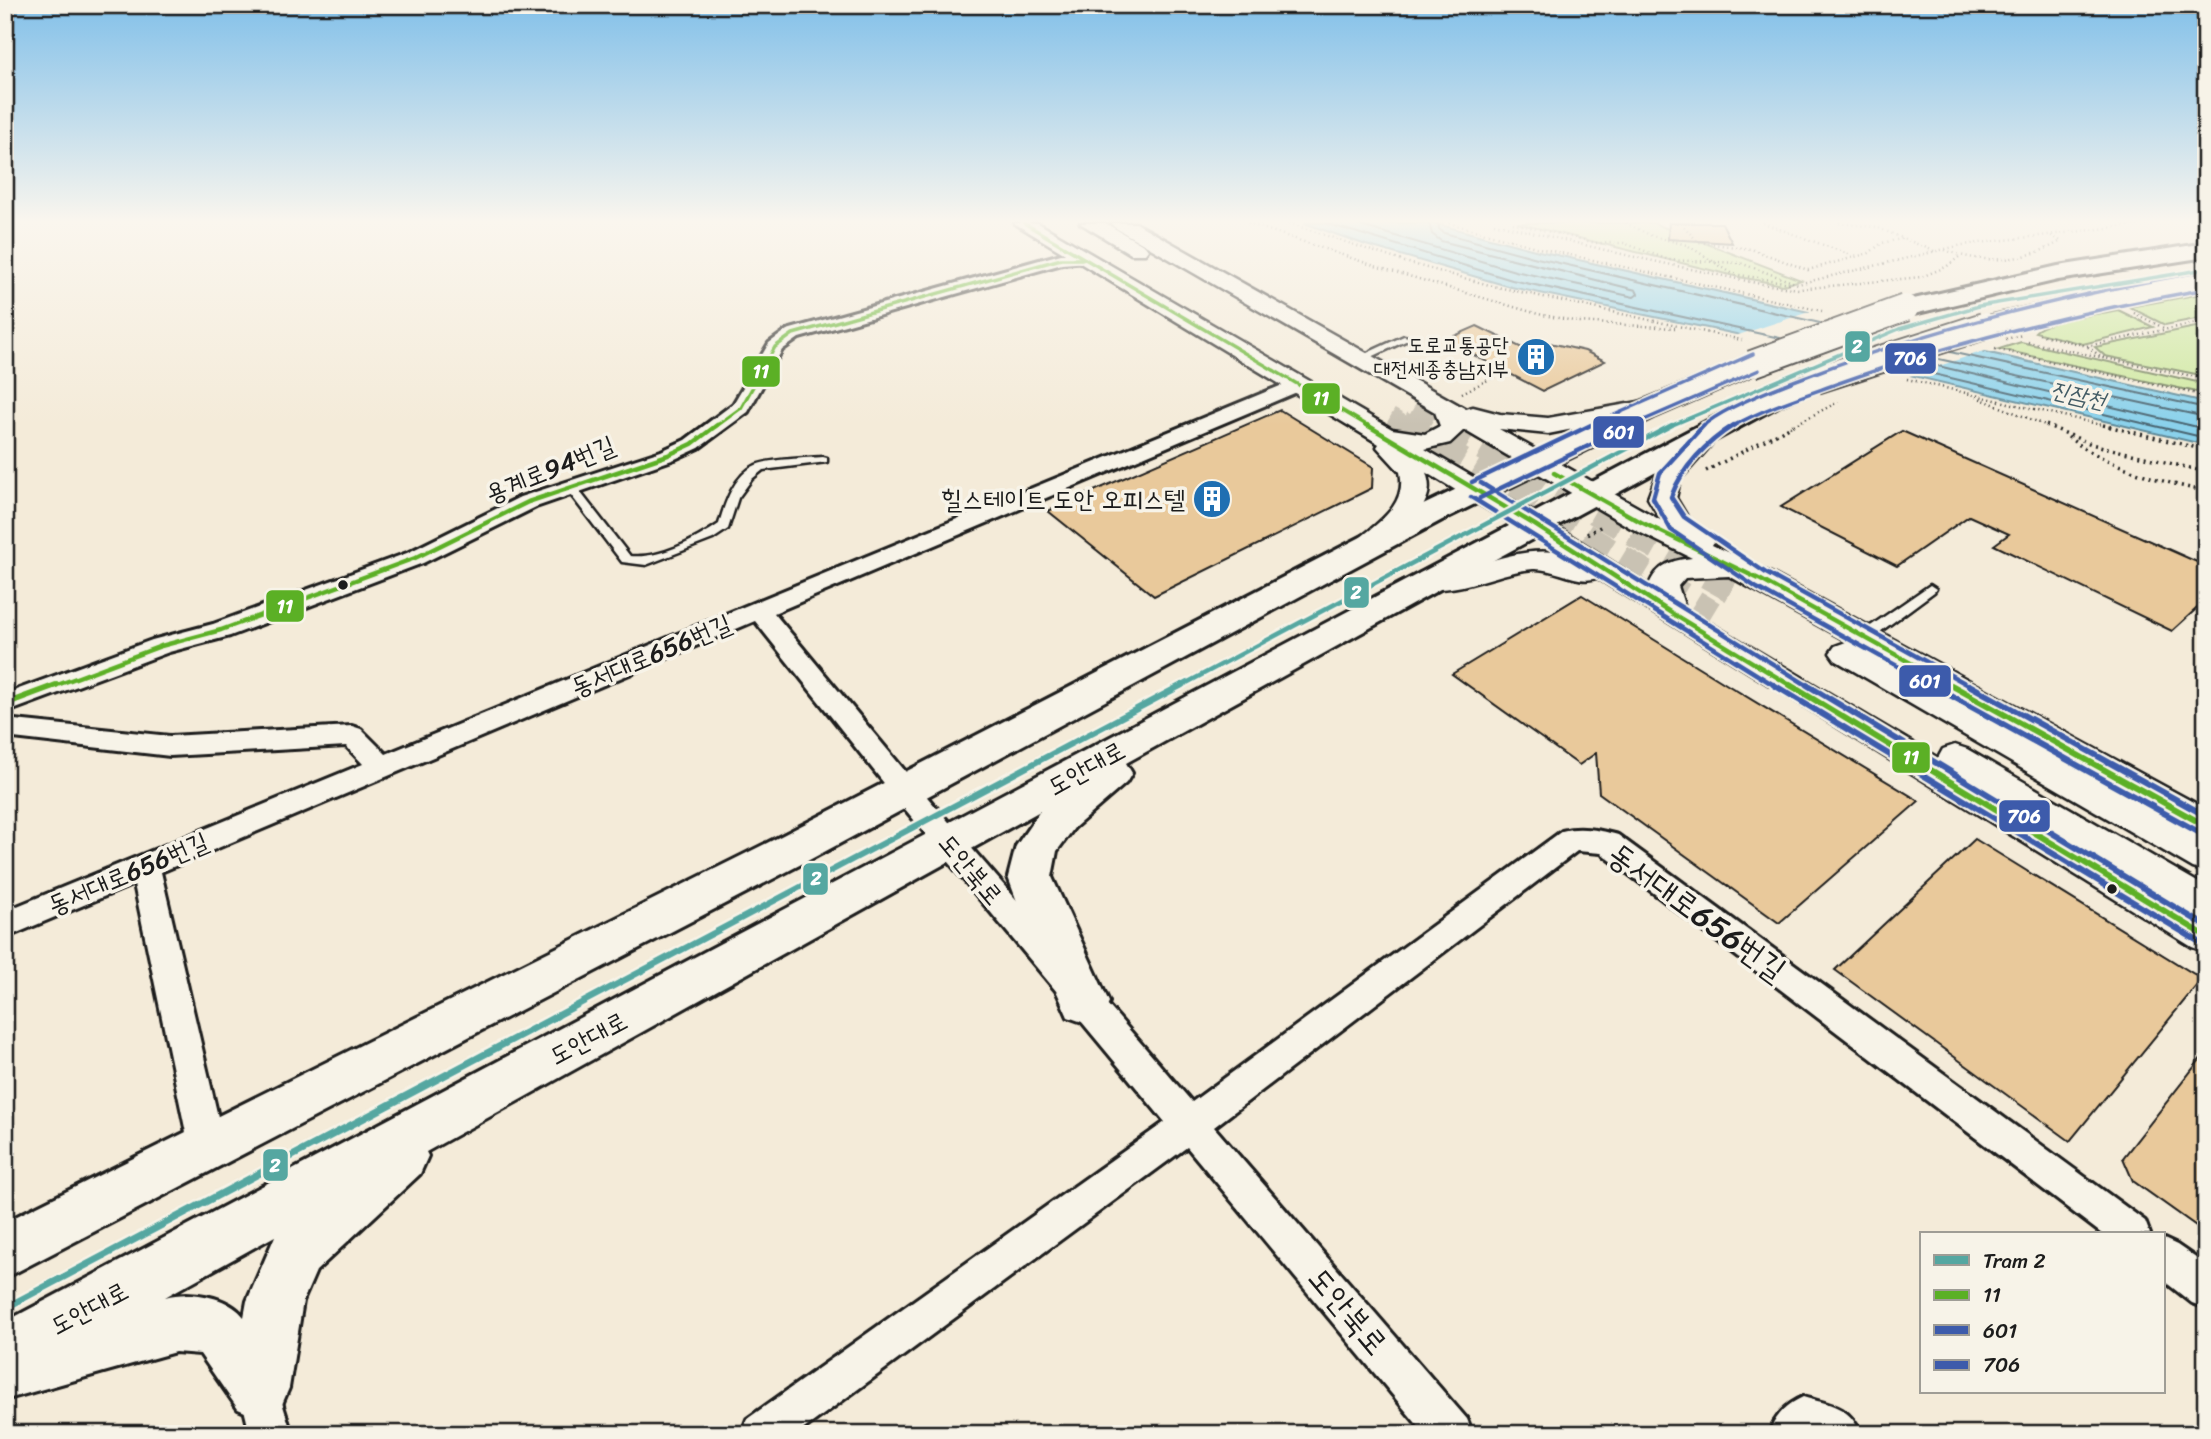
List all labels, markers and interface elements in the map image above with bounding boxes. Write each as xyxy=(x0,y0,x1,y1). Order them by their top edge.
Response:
place label: 도로교통공단 대전세종충남지부 xyxy=(1374,326,1509,388)
line badge: 2 xyxy=(1844,330,1871,363)
text: 2 xyxy=(1851,330,1863,363)
building icon: 도로교통공단 대전세종충남지부 xyxy=(1515,336,1557,378)
line badge: 706 xyxy=(1884,342,1937,375)
text: 706 xyxy=(1893,342,1927,375)
line badge: 11 xyxy=(741,355,781,388)
text: 11 xyxy=(753,355,769,388)
water label: 진잠천 xyxy=(2046,369,2112,422)
line badge: 11 xyxy=(1301,382,1341,415)
text: 11 xyxy=(1313,382,1329,415)
line badge: 601 xyxy=(1592,415,1645,449)
text: 601 xyxy=(1603,416,1634,449)
street label: 용계로94번길 xyxy=(478,422,622,516)
place label: 힐스테이트 도안 오피스텔 xyxy=(941,476,1185,522)
building icon: 힐스테이트 도안 오피스텔 xyxy=(1191,478,1233,520)
line badge: 2 xyxy=(1343,576,1370,609)
text: 2 xyxy=(1350,576,1362,609)
unlabelled marker xyxy=(336,578,350,592)
line badge: 11 xyxy=(265,589,305,623)
text: 11 xyxy=(277,590,293,623)
street label: 동서대로656번길 xyxy=(563,600,739,710)
line badge: 601 xyxy=(1898,664,1952,698)
text: 601 xyxy=(1909,665,1940,698)
street label: 도안대로 xyxy=(1038,728,1134,808)
line badge: 11 xyxy=(1891,741,1931,774)
text: 11 xyxy=(1903,741,1919,774)
line badge: 706 xyxy=(1998,799,2051,833)
text: 706 xyxy=(2007,800,2041,833)
street label: 동서대로656번길 xyxy=(40,818,216,928)
street label: 도안북로 xyxy=(926,822,1016,916)
street label: 동서대로656번길 xyxy=(1595,827,1799,997)
line badge: 2 xyxy=(802,862,829,896)
text: 2 xyxy=(810,862,822,895)
unlabelled marker xyxy=(2105,882,2119,896)
street label: 도안대로 xyxy=(540,998,636,1078)
line badge: 2 xyxy=(262,1148,289,1182)
text: 2 xyxy=(269,1149,281,1182)
legend xyxy=(1920,1232,2166,1394)
text: Tram 2 xyxy=(1983,1242,2046,1280)
street label: 도안북로 xyxy=(1293,1253,1403,1369)
street label: 도안대로 xyxy=(41,1268,137,1348)
text: 11 xyxy=(1983,1276,2001,1314)
text: 601 xyxy=(1983,1312,2017,1350)
text: 706 xyxy=(1983,1346,2020,1384)

